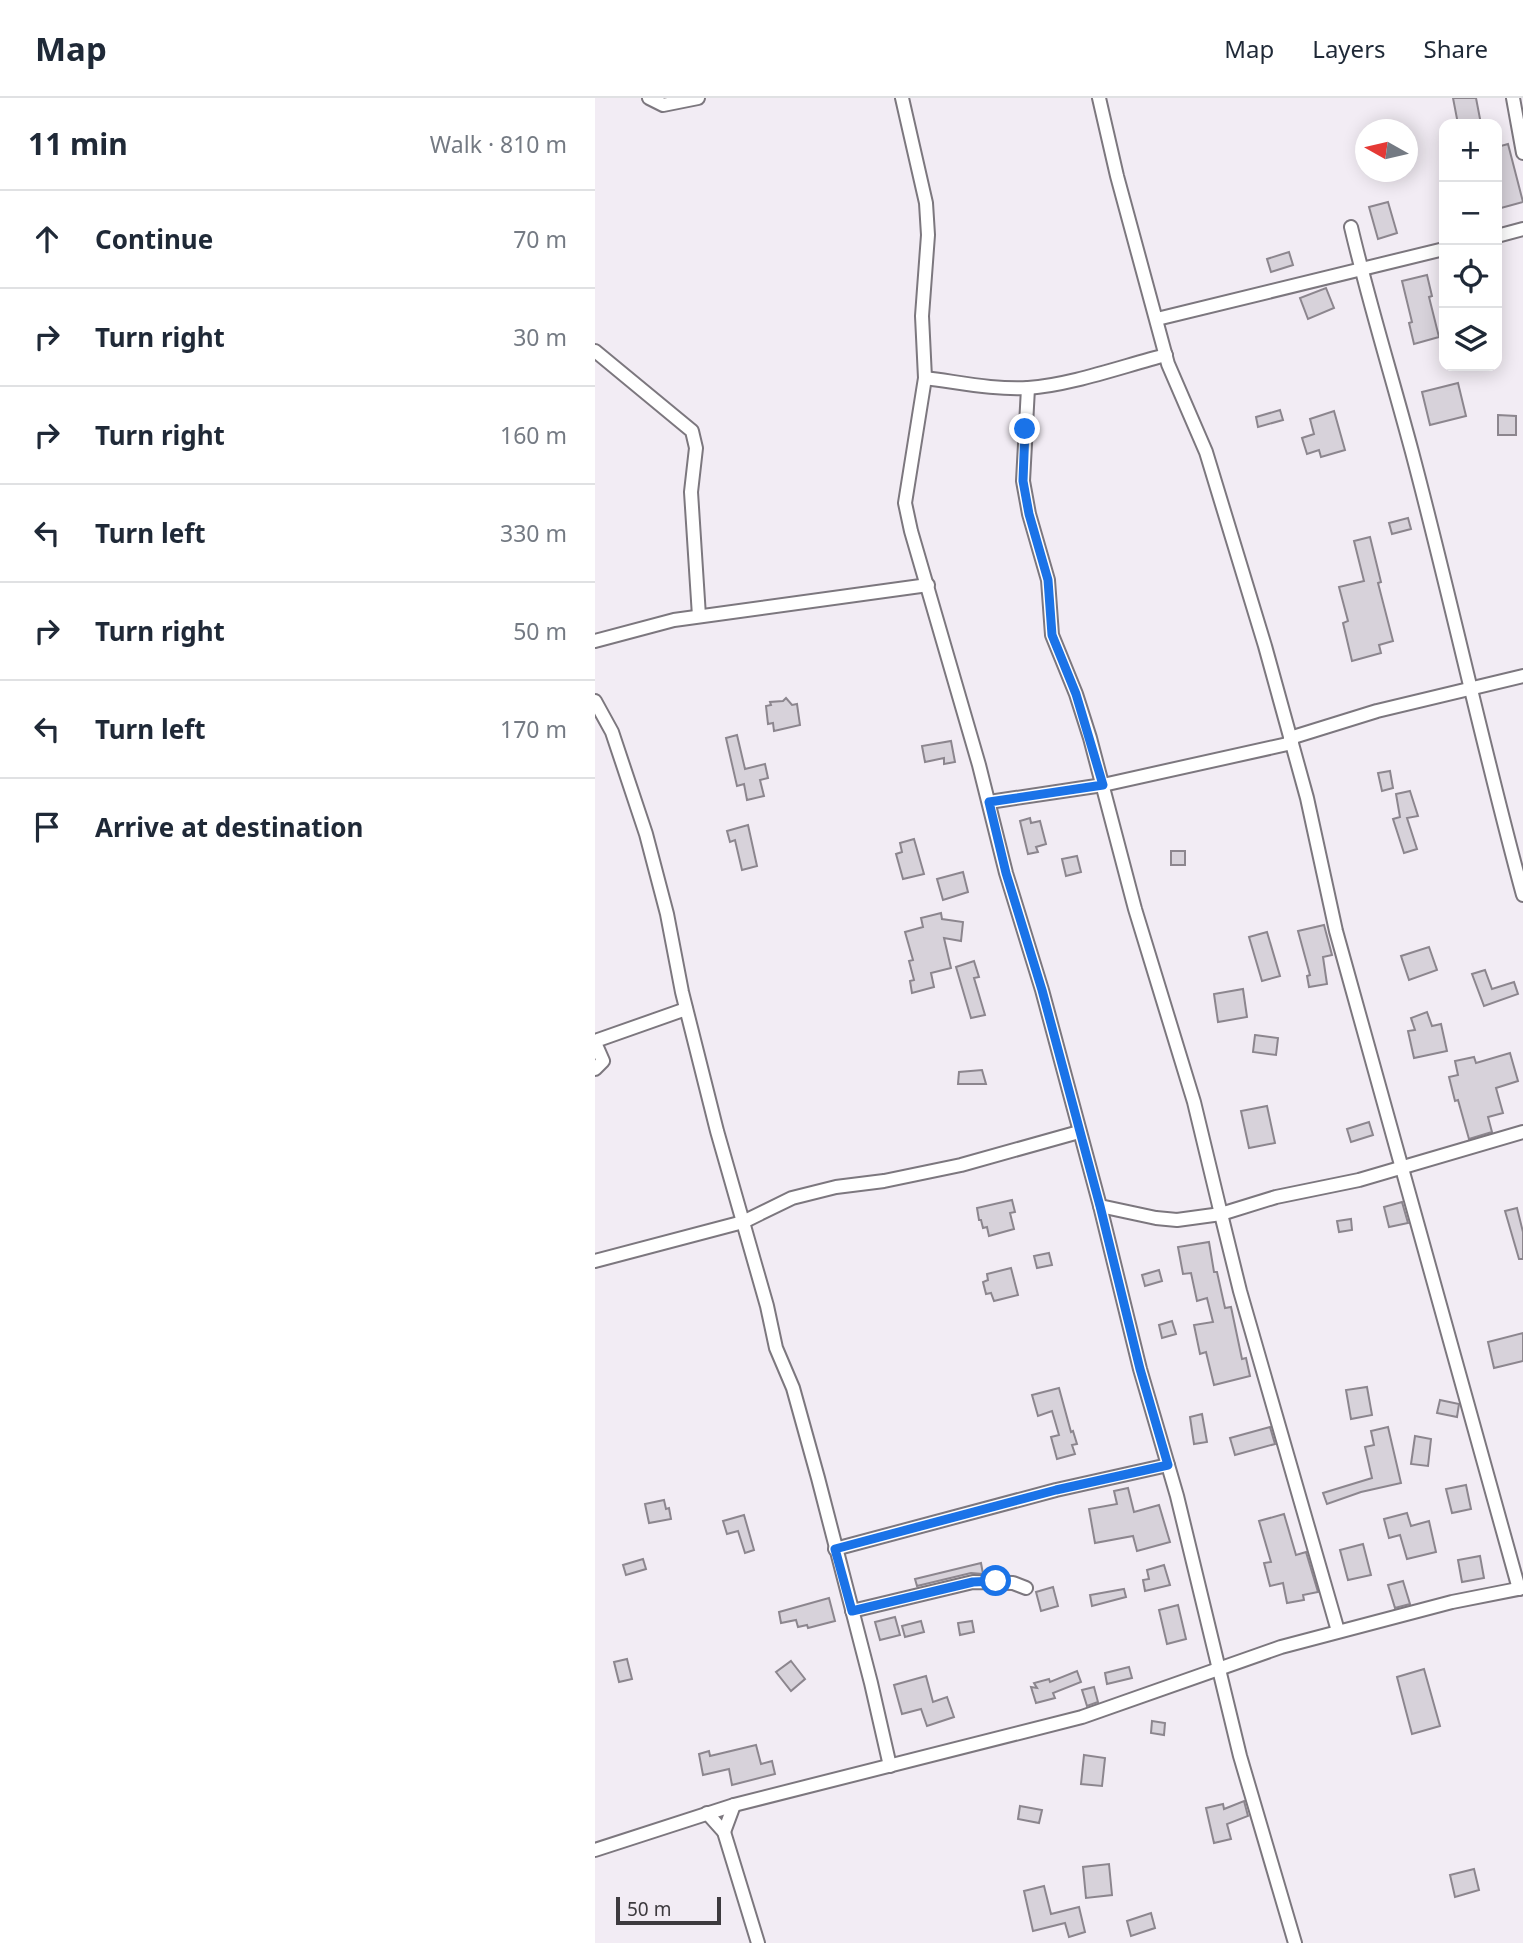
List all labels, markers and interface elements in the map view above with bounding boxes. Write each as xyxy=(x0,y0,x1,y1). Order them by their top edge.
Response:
text: Map xyxy=(35,26,107,71)
text: Map xyxy=(1224,32,1274,65)
text: Layers xyxy=(1312,32,1386,65)
text: Share xyxy=(1424,32,1488,65)
north arrow xyxy=(1355,119,1418,182)
map controls xyxy=(1439,119,1502,371)
button: + xyxy=(1439,119,1502,182)
text: 11 min xyxy=(28,123,128,164)
text: Walk · 810 m xyxy=(430,128,567,160)
button: − xyxy=(1439,182,1502,245)
icon: ahead xyxy=(28,220,66,258)
text: Continue xyxy=(95,221,213,257)
text: 70 m xyxy=(513,223,567,255)
button: locate xyxy=(1439,245,1502,308)
button: layers xyxy=(1439,308,1502,371)
icon: right xyxy=(28,318,66,356)
text: Turn right xyxy=(95,319,225,355)
text: 30 m xyxy=(513,321,567,353)
route end xyxy=(1009,413,1040,444)
icon: right xyxy=(28,416,66,454)
text: Turn right xyxy=(95,417,225,453)
text: 160 m xyxy=(500,419,567,451)
icon: left xyxy=(28,514,66,552)
text: Turn left xyxy=(95,515,206,551)
text: 330 m xyxy=(500,517,567,549)
icon: right xyxy=(28,612,66,650)
text: Turn right xyxy=(95,613,225,649)
text: 50 m xyxy=(513,615,567,647)
icon: left xyxy=(28,710,66,748)
text: Turn left xyxy=(95,711,206,747)
text: 170 m xyxy=(500,713,567,745)
icon: arrive xyxy=(28,808,66,846)
text: Arrive at destination xyxy=(95,809,364,845)
route start xyxy=(980,1565,1011,1596)
scale bar xyxy=(616,1894,721,1926)
text: 50 m xyxy=(627,1896,671,1922)

